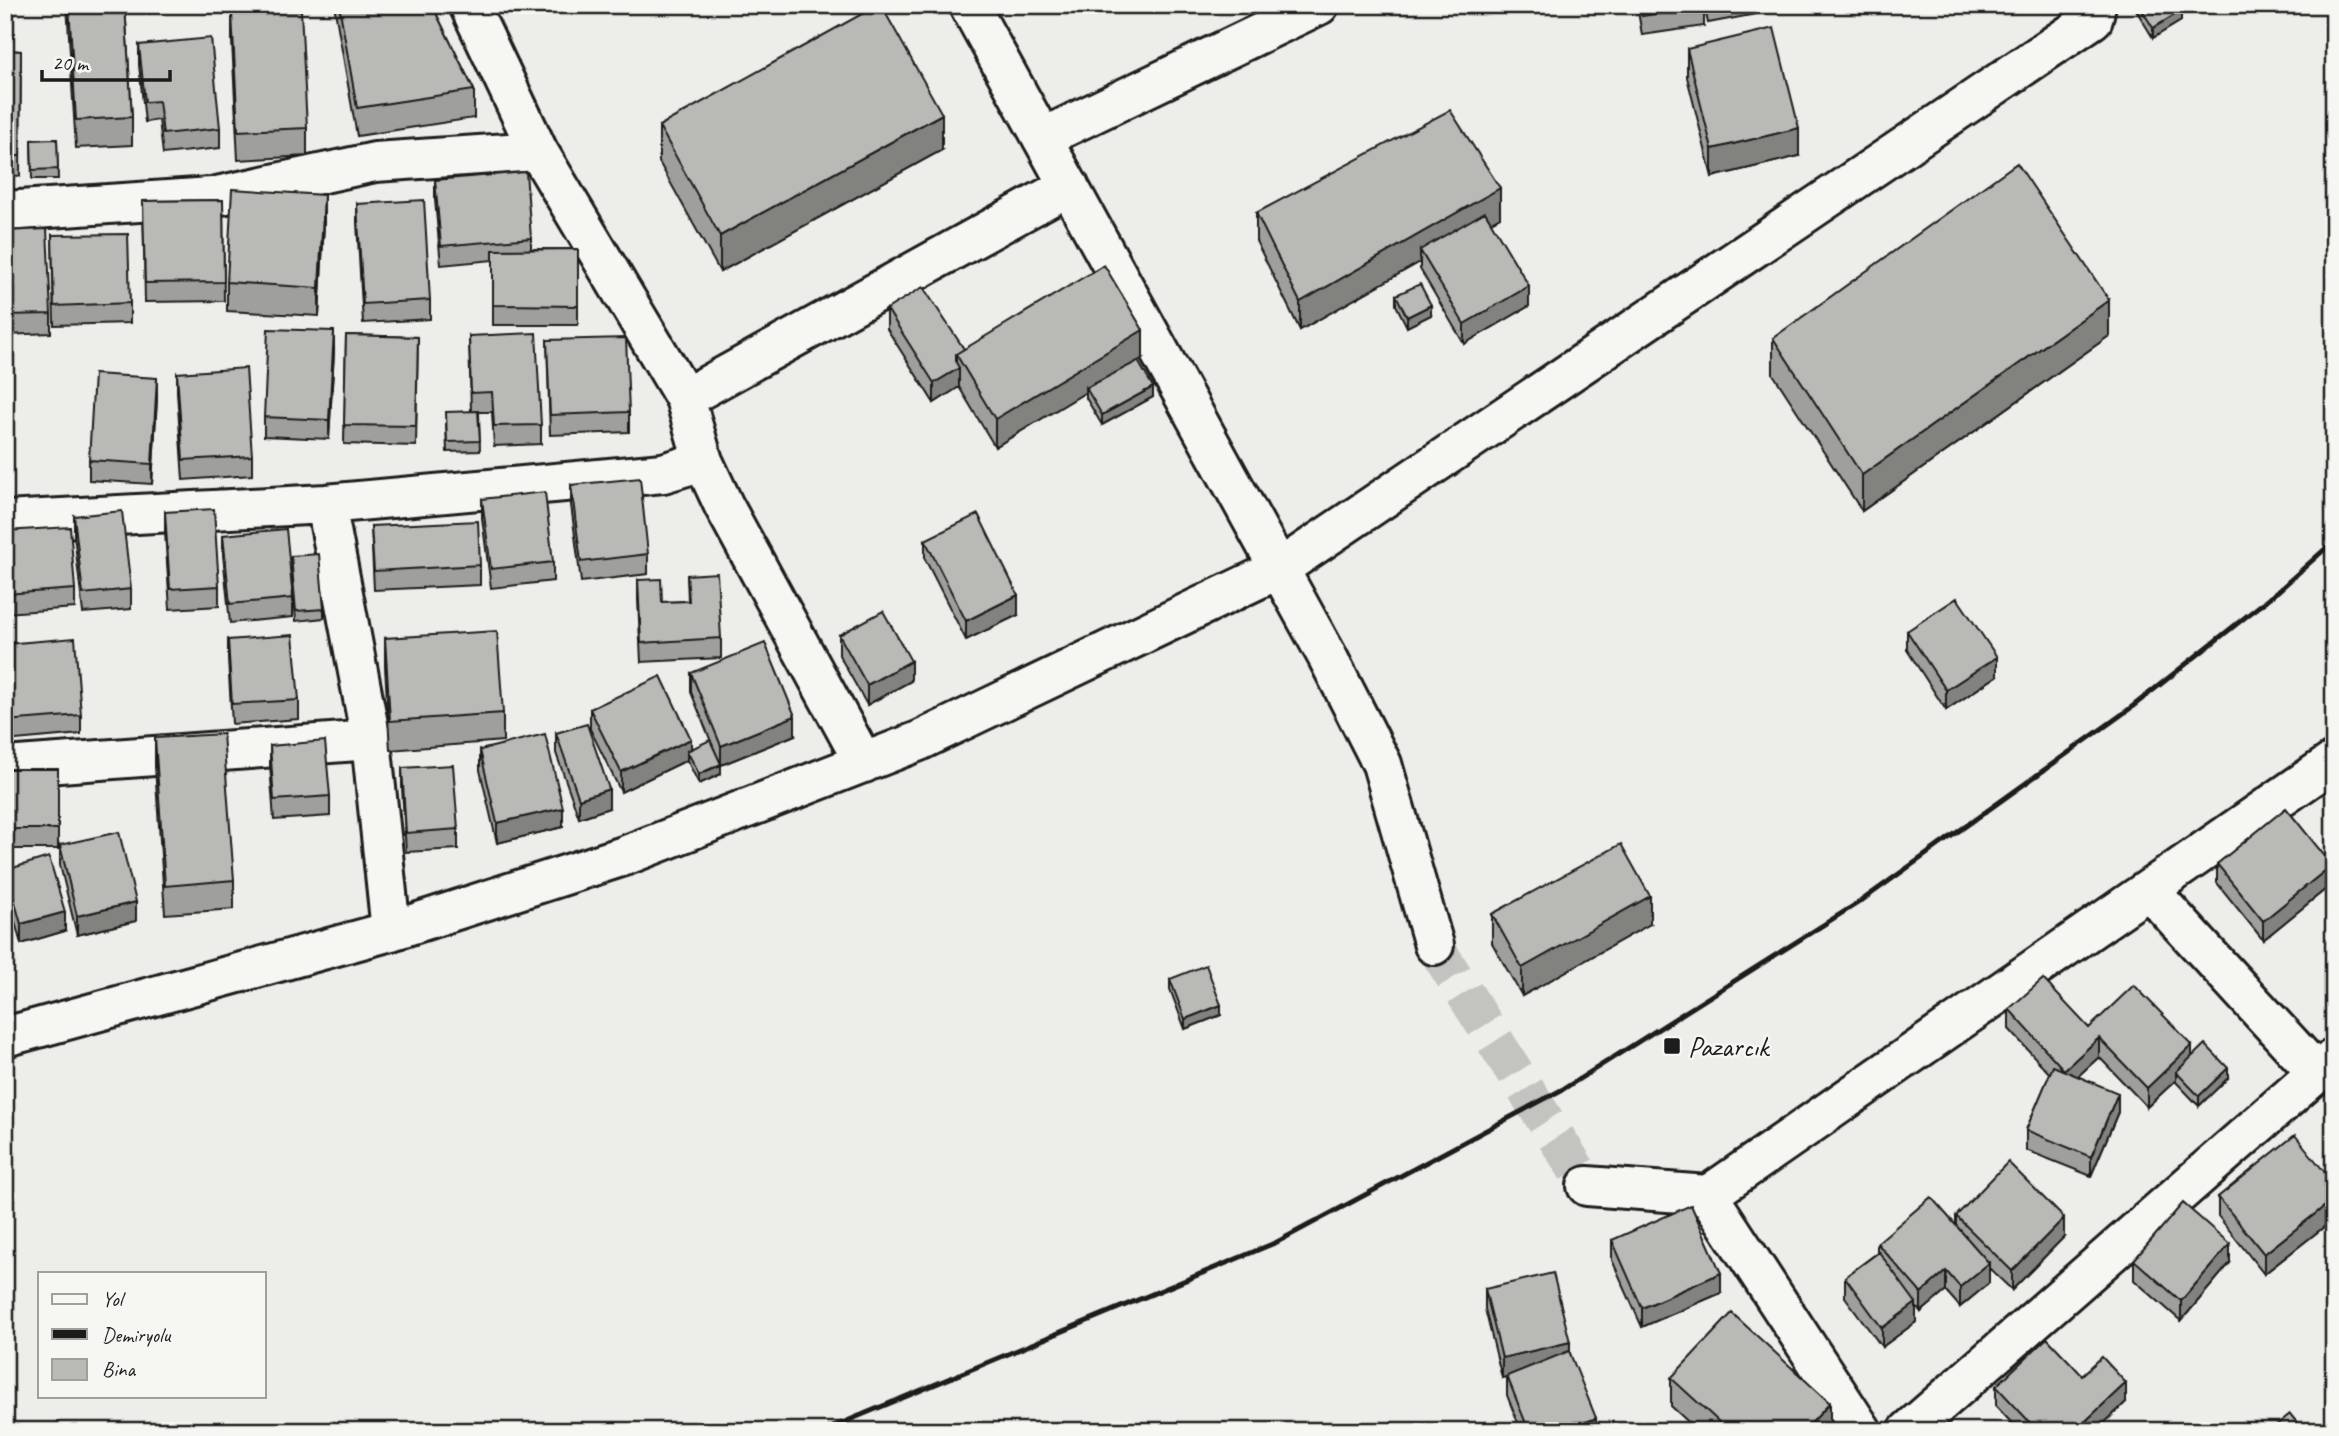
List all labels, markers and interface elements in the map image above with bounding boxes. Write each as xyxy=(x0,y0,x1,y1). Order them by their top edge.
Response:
scale bar xyxy=(42,38,170,82)
text: 20 m xyxy=(52,50,90,76)
place label: Pazarcık xyxy=(1688,1029,1771,1064)
marker: Pazarcık xyxy=(1662,1036,1682,1056)
legend xyxy=(38,1272,266,1398)
text: Yol xyxy=(102,1286,126,1312)
text: Demiryolu xyxy=(102,1322,172,1348)
text: Bina xyxy=(102,1356,137,1382)

